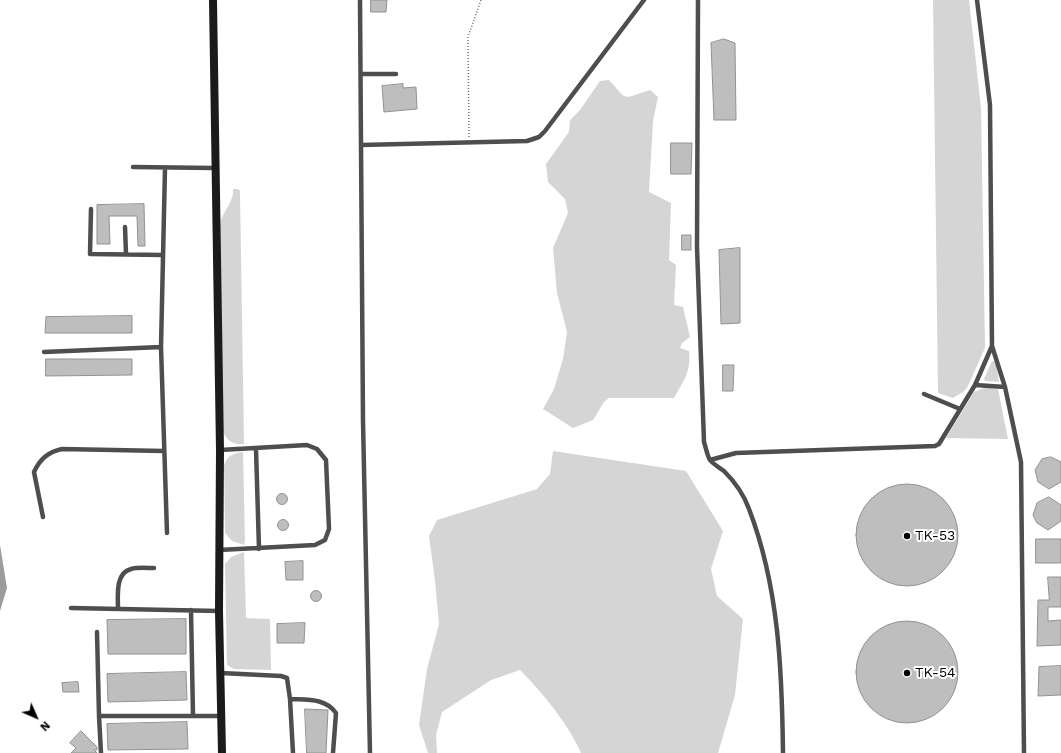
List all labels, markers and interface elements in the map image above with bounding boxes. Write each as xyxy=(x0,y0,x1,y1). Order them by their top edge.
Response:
place label: TK-53 xyxy=(915,528,955,544)
marker: TK-53 xyxy=(902,531,912,541)
place label: TK-54 xyxy=(915,665,956,681)
marker: TK-54 xyxy=(902,668,912,678)
north arrow xyxy=(16,697,56,737)
text: N xyxy=(37,718,52,733)

